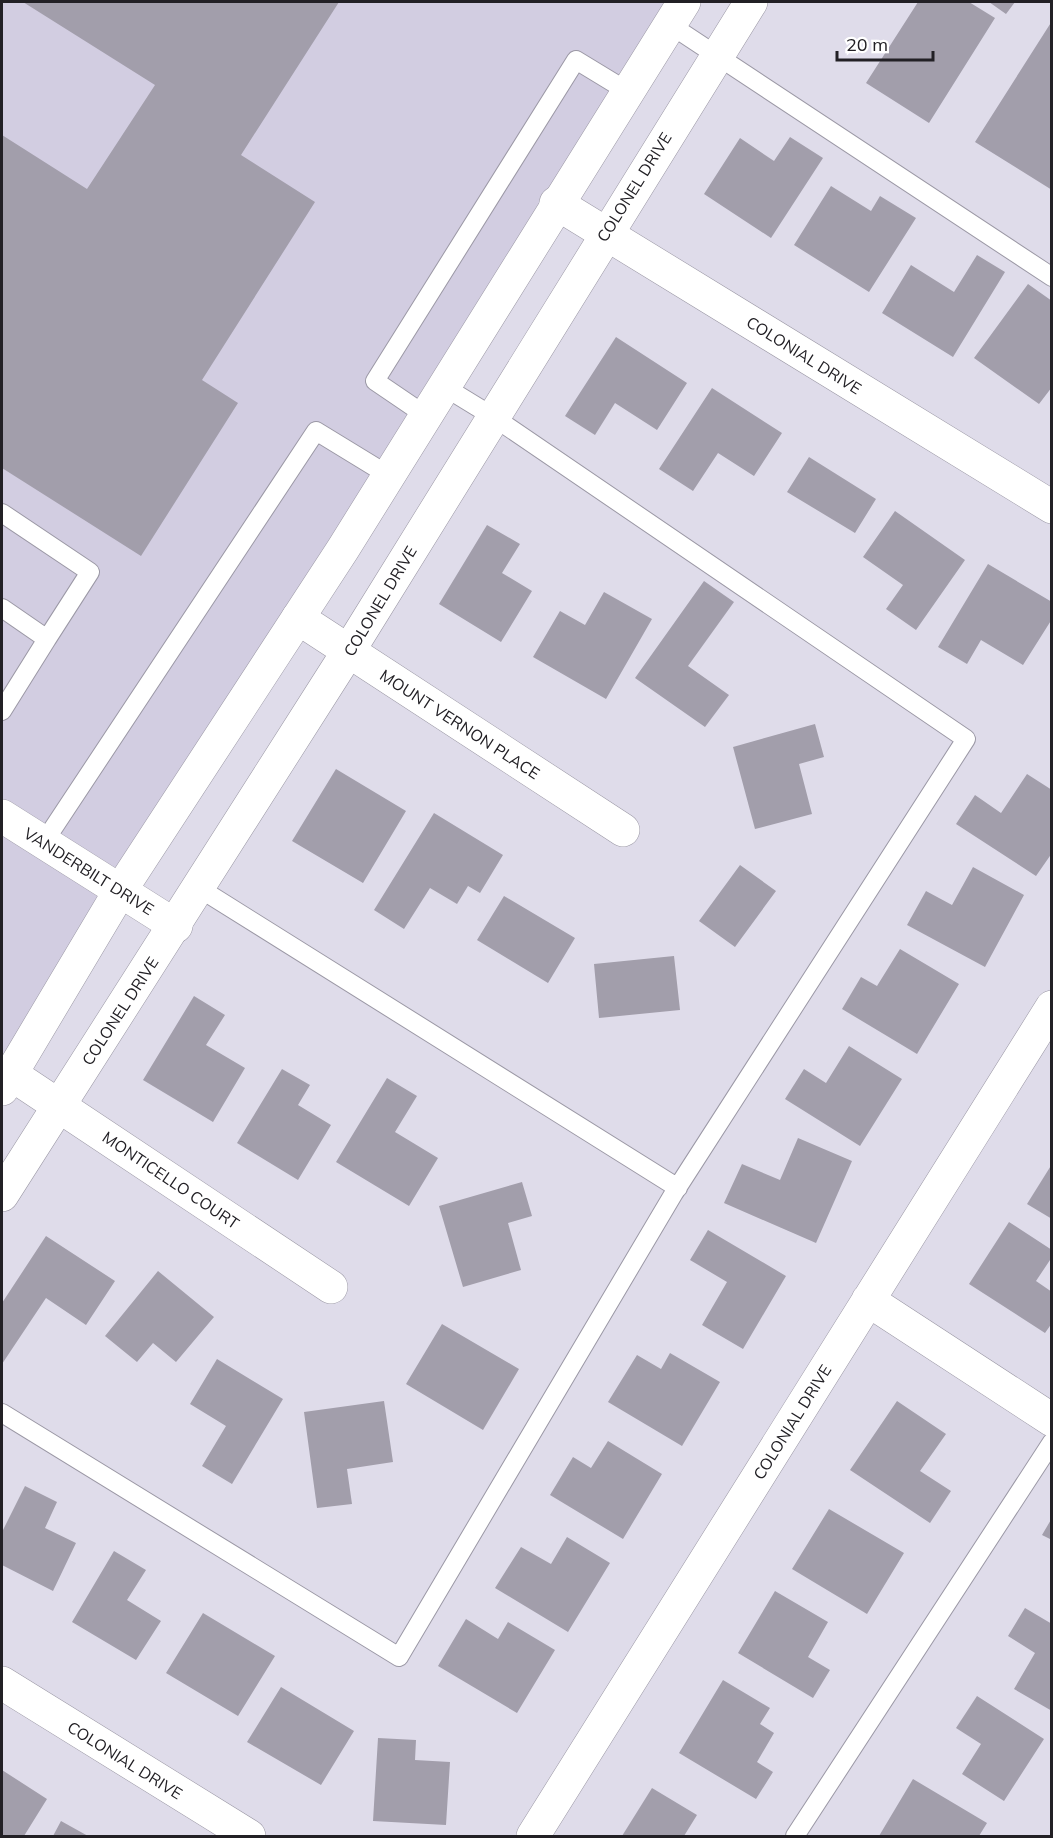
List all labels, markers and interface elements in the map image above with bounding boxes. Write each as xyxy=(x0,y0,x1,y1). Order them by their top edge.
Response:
scale bar xyxy=(837,24,933,62)
text: 20 m xyxy=(846,33,888,56)
street label: COLONEL DRIVE xyxy=(592,129,676,245)
street label: COLONIAL DRIVE xyxy=(743,312,865,398)
street label: COLONEL DRIVE xyxy=(339,542,421,660)
street label: MOUNT VERNON PLACE xyxy=(376,665,544,783)
street label: VANDERBILT DRIVE xyxy=(20,823,158,919)
street label: COLONEL DRIVE xyxy=(77,953,163,1069)
street label: MONTICELLO COURT xyxy=(99,1127,243,1233)
street label: COLONIAL DRIVE xyxy=(749,1361,835,1483)
street label: COLONIAL DRIVE xyxy=(64,1717,186,1803)

